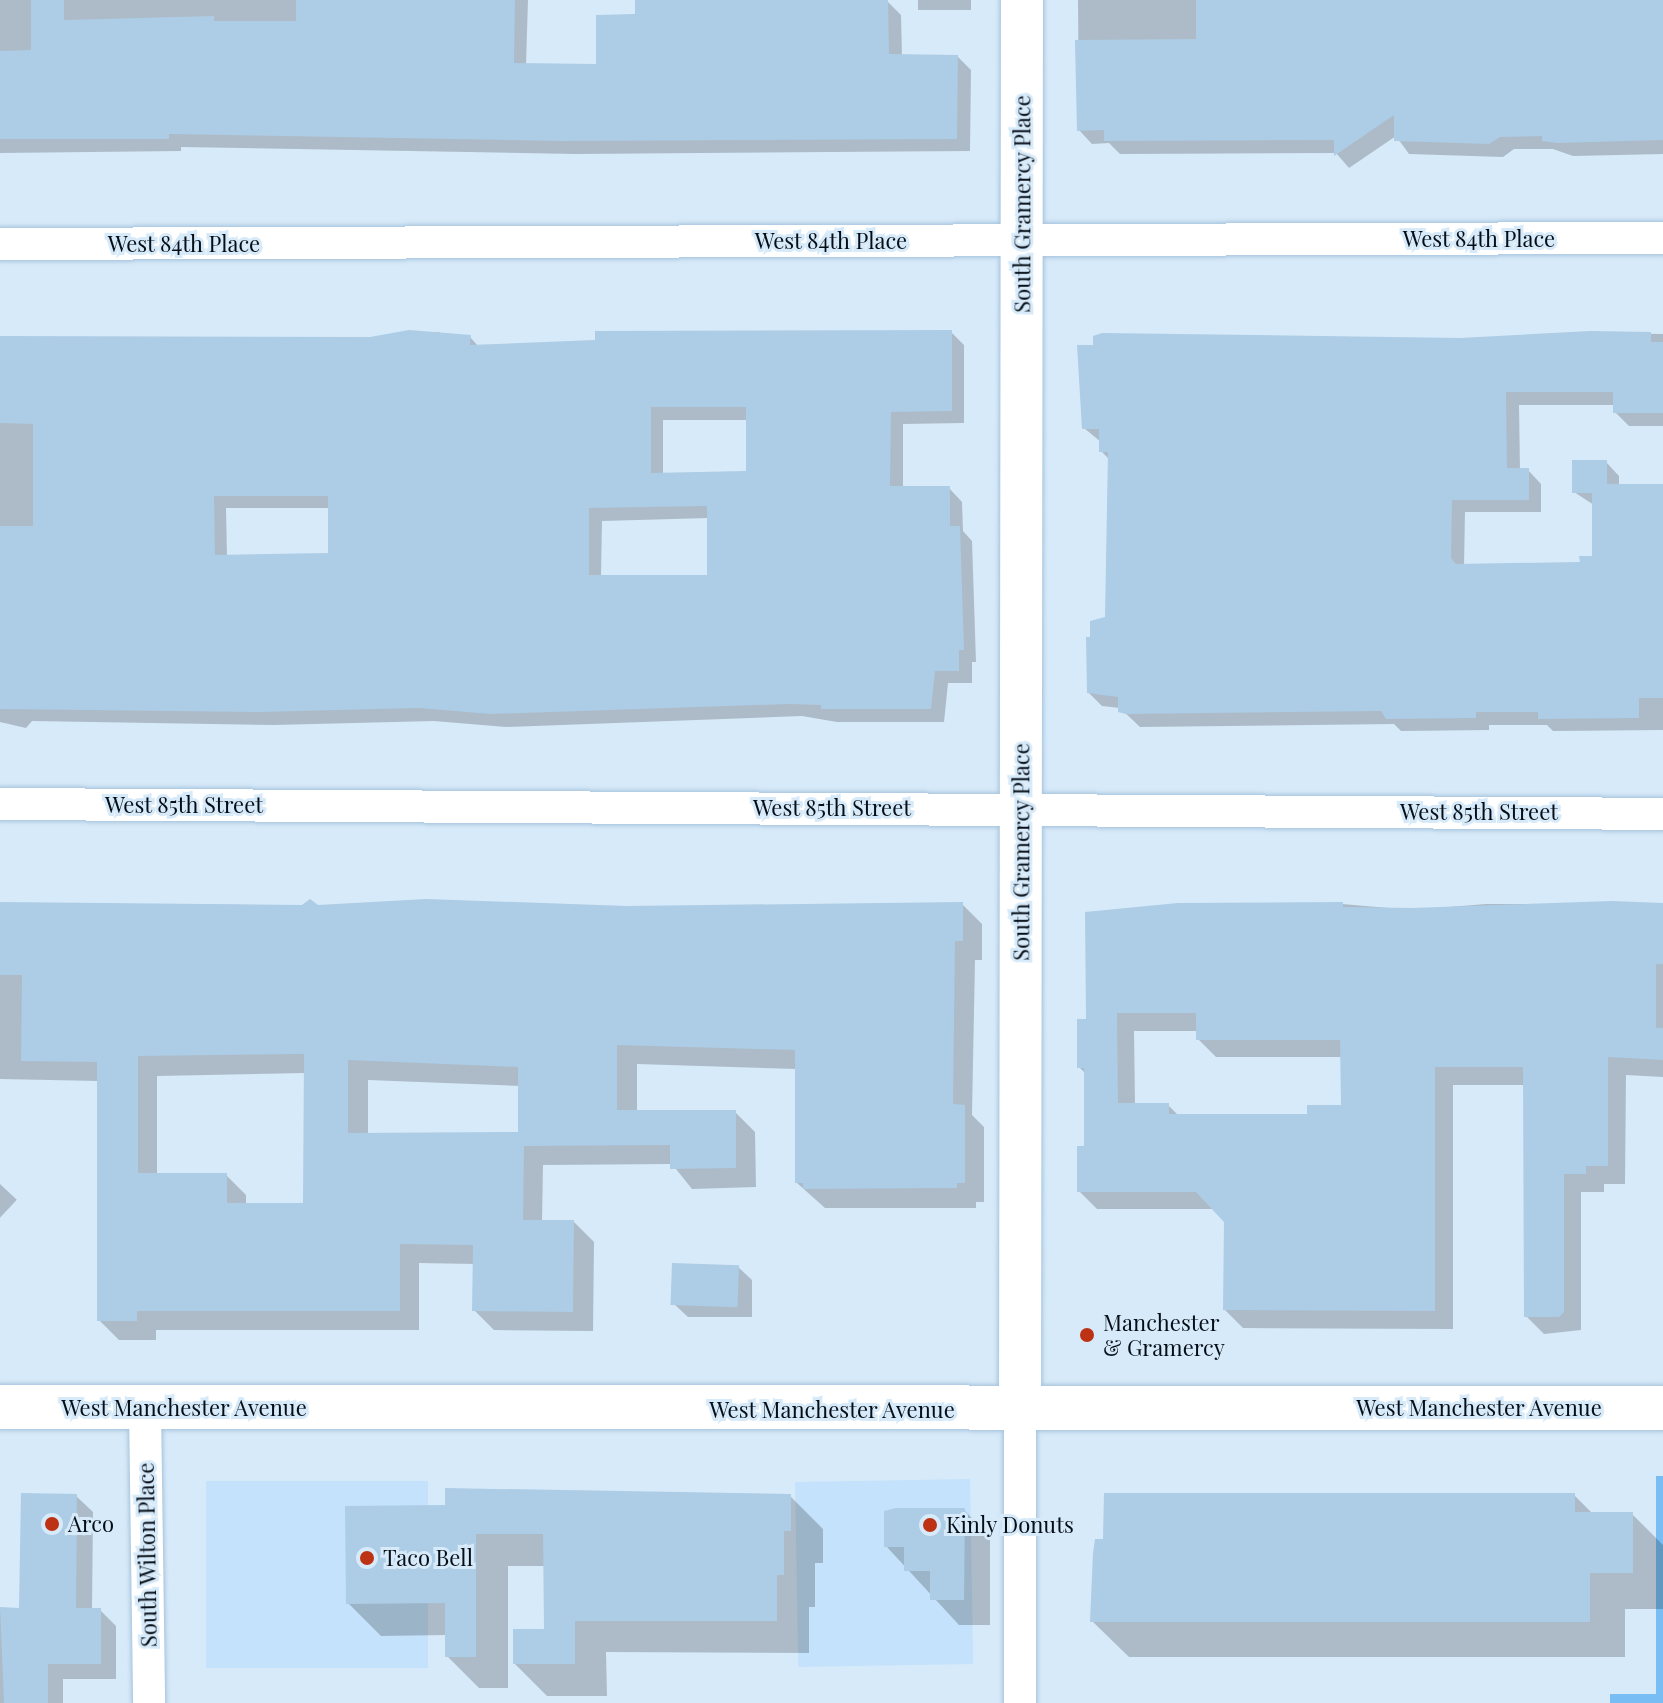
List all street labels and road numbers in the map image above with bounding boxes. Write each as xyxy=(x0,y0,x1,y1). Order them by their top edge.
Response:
street label: South Gramercy Place xyxy=(1009,95,1035,313)
street label: West 84th Place xyxy=(1403,226,1555,252)
street label: West 84th Place xyxy=(755,228,907,254)
street label: West 84th Place xyxy=(108,231,260,257)
street label: South Gramercy Place xyxy=(1008,743,1034,961)
street label: West 85th Street xyxy=(105,792,263,818)
street label: West 85th Street xyxy=(753,795,911,821)
street label: West 85th Street xyxy=(1400,799,1558,825)
street label: West Manchester Avenue xyxy=(60,1395,308,1421)
street label: West Manchester Avenue xyxy=(1355,1395,1603,1421)
street label: West Manchester Avenue xyxy=(708,1397,956,1423)
street label: South Wilton Place xyxy=(132,1462,162,1648)

